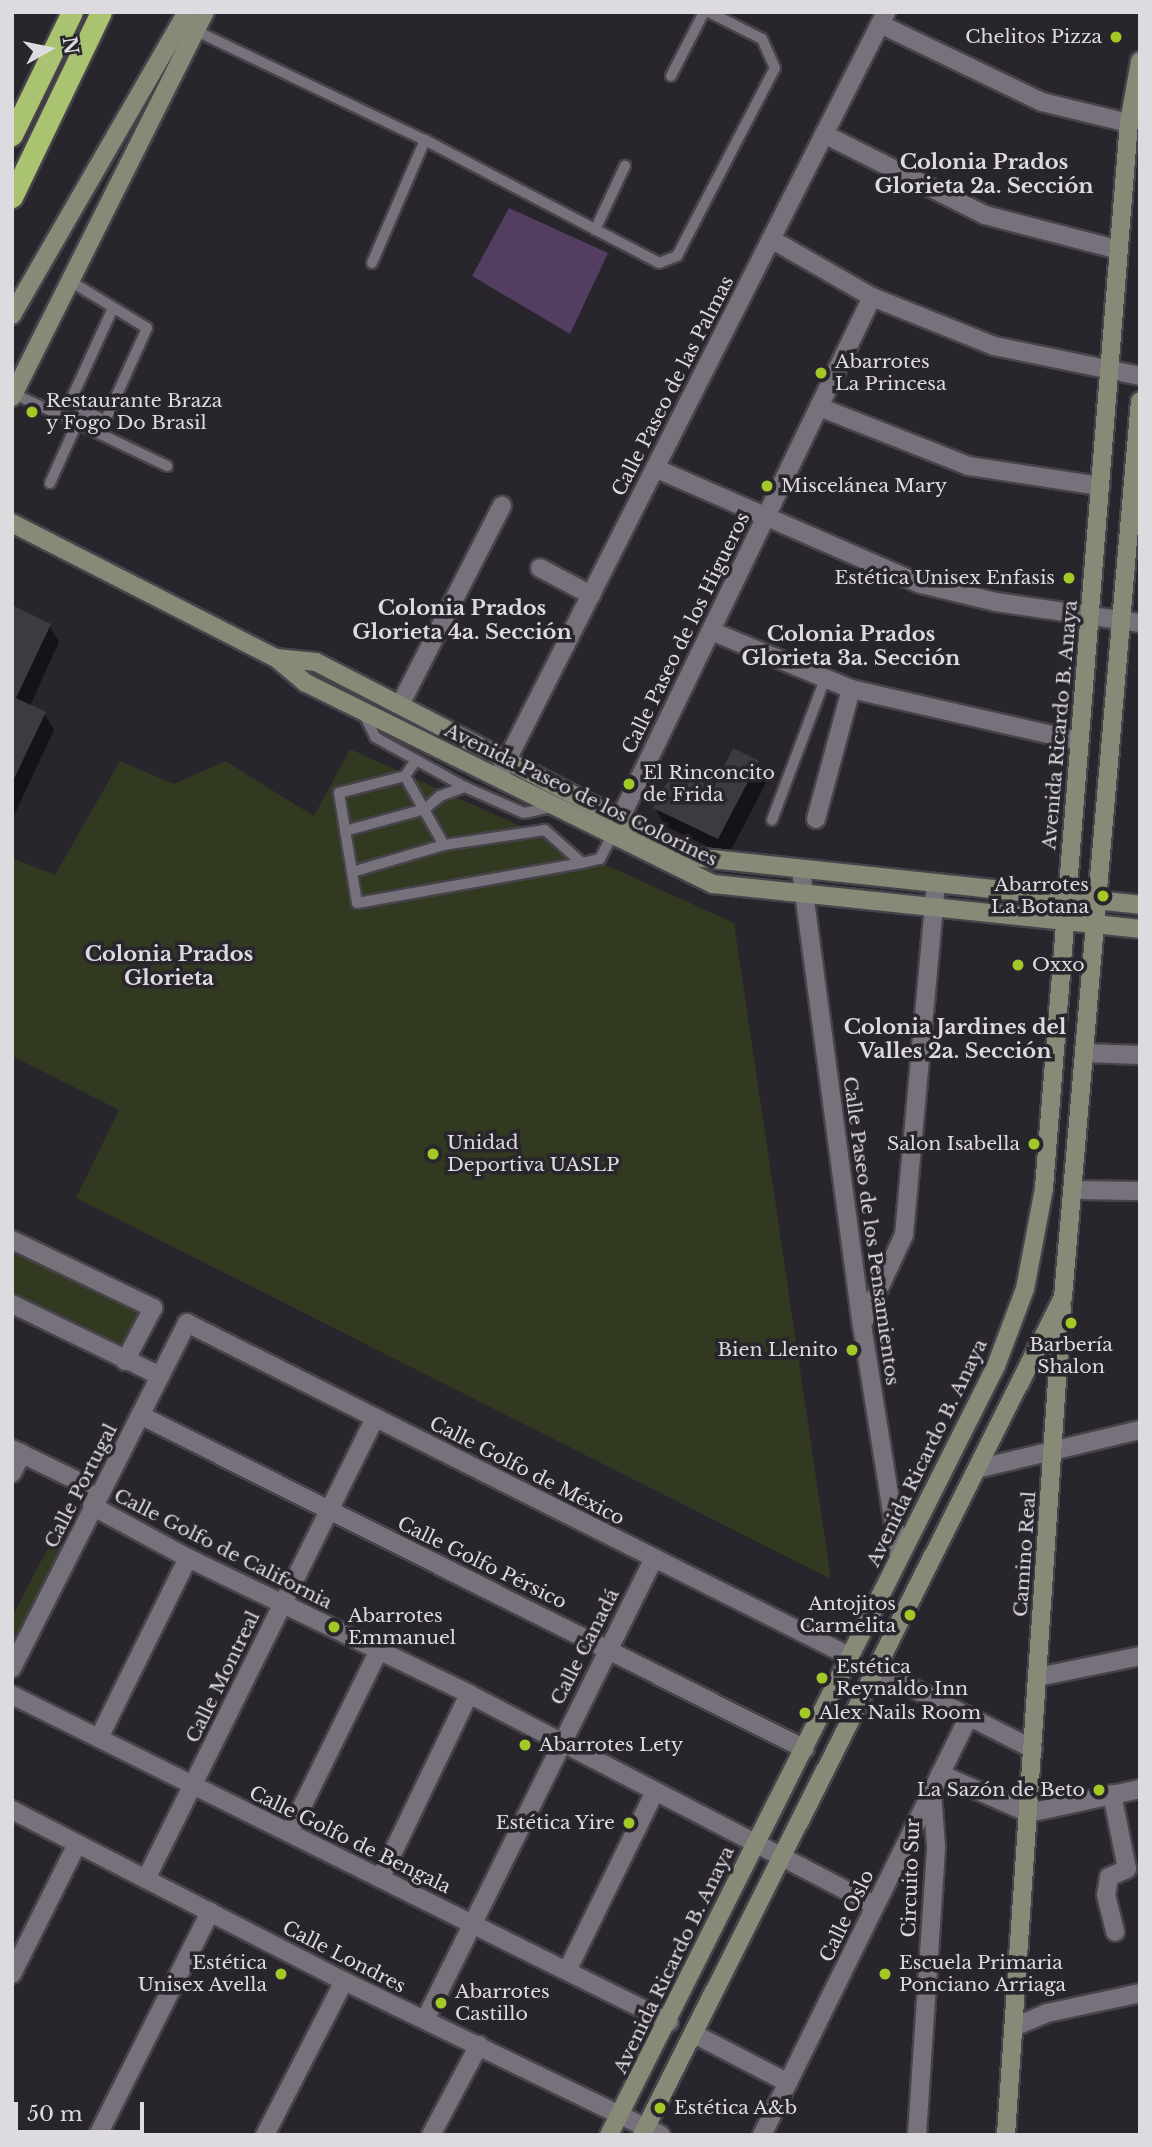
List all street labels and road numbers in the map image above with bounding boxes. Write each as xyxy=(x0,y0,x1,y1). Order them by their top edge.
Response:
street label: Calle Paseo de las Palmas xyxy=(607,272,739,500)
street label: Calle Paseo de los Higueros xyxy=(617,508,755,758)
street label: Avenida Ricardo B. Anaya xyxy=(1038,599,1082,851)
street label: Avenida Paseo de los Colorines xyxy=(441,719,721,871)
street label: Calle Paseo de los Pensamientos xyxy=(838,1075,904,1387)
street label: Avenida Ricardo B. Anaya xyxy=(862,1335,992,1571)
street label: Calle Golfo de México xyxy=(426,1412,628,1530)
street label: Calle Portugal xyxy=(40,1420,122,1552)
street label: Calle Golfo de California xyxy=(110,1484,336,1614)
street label: Camino Real xyxy=(1009,1490,1041,1618)
street label: Calle Golfo Pérsico xyxy=(394,1512,570,1614)
street label: Calle Canadá xyxy=(546,1585,624,1709)
street label: Calle Montreal xyxy=(181,1607,265,1747)
street label: Calle Golfo de Bengala xyxy=(246,1781,454,1899)
street label: Circuito Sur xyxy=(898,1818,924,1938)
street label: Avenida Ricardo B. Anaya xyxy=(609,1842,739,2078)
street label: Calle Oslo xyxy=(815,1866,879,1966)
street label: Calle Londres xyxy=(279,1916,409,1998)

